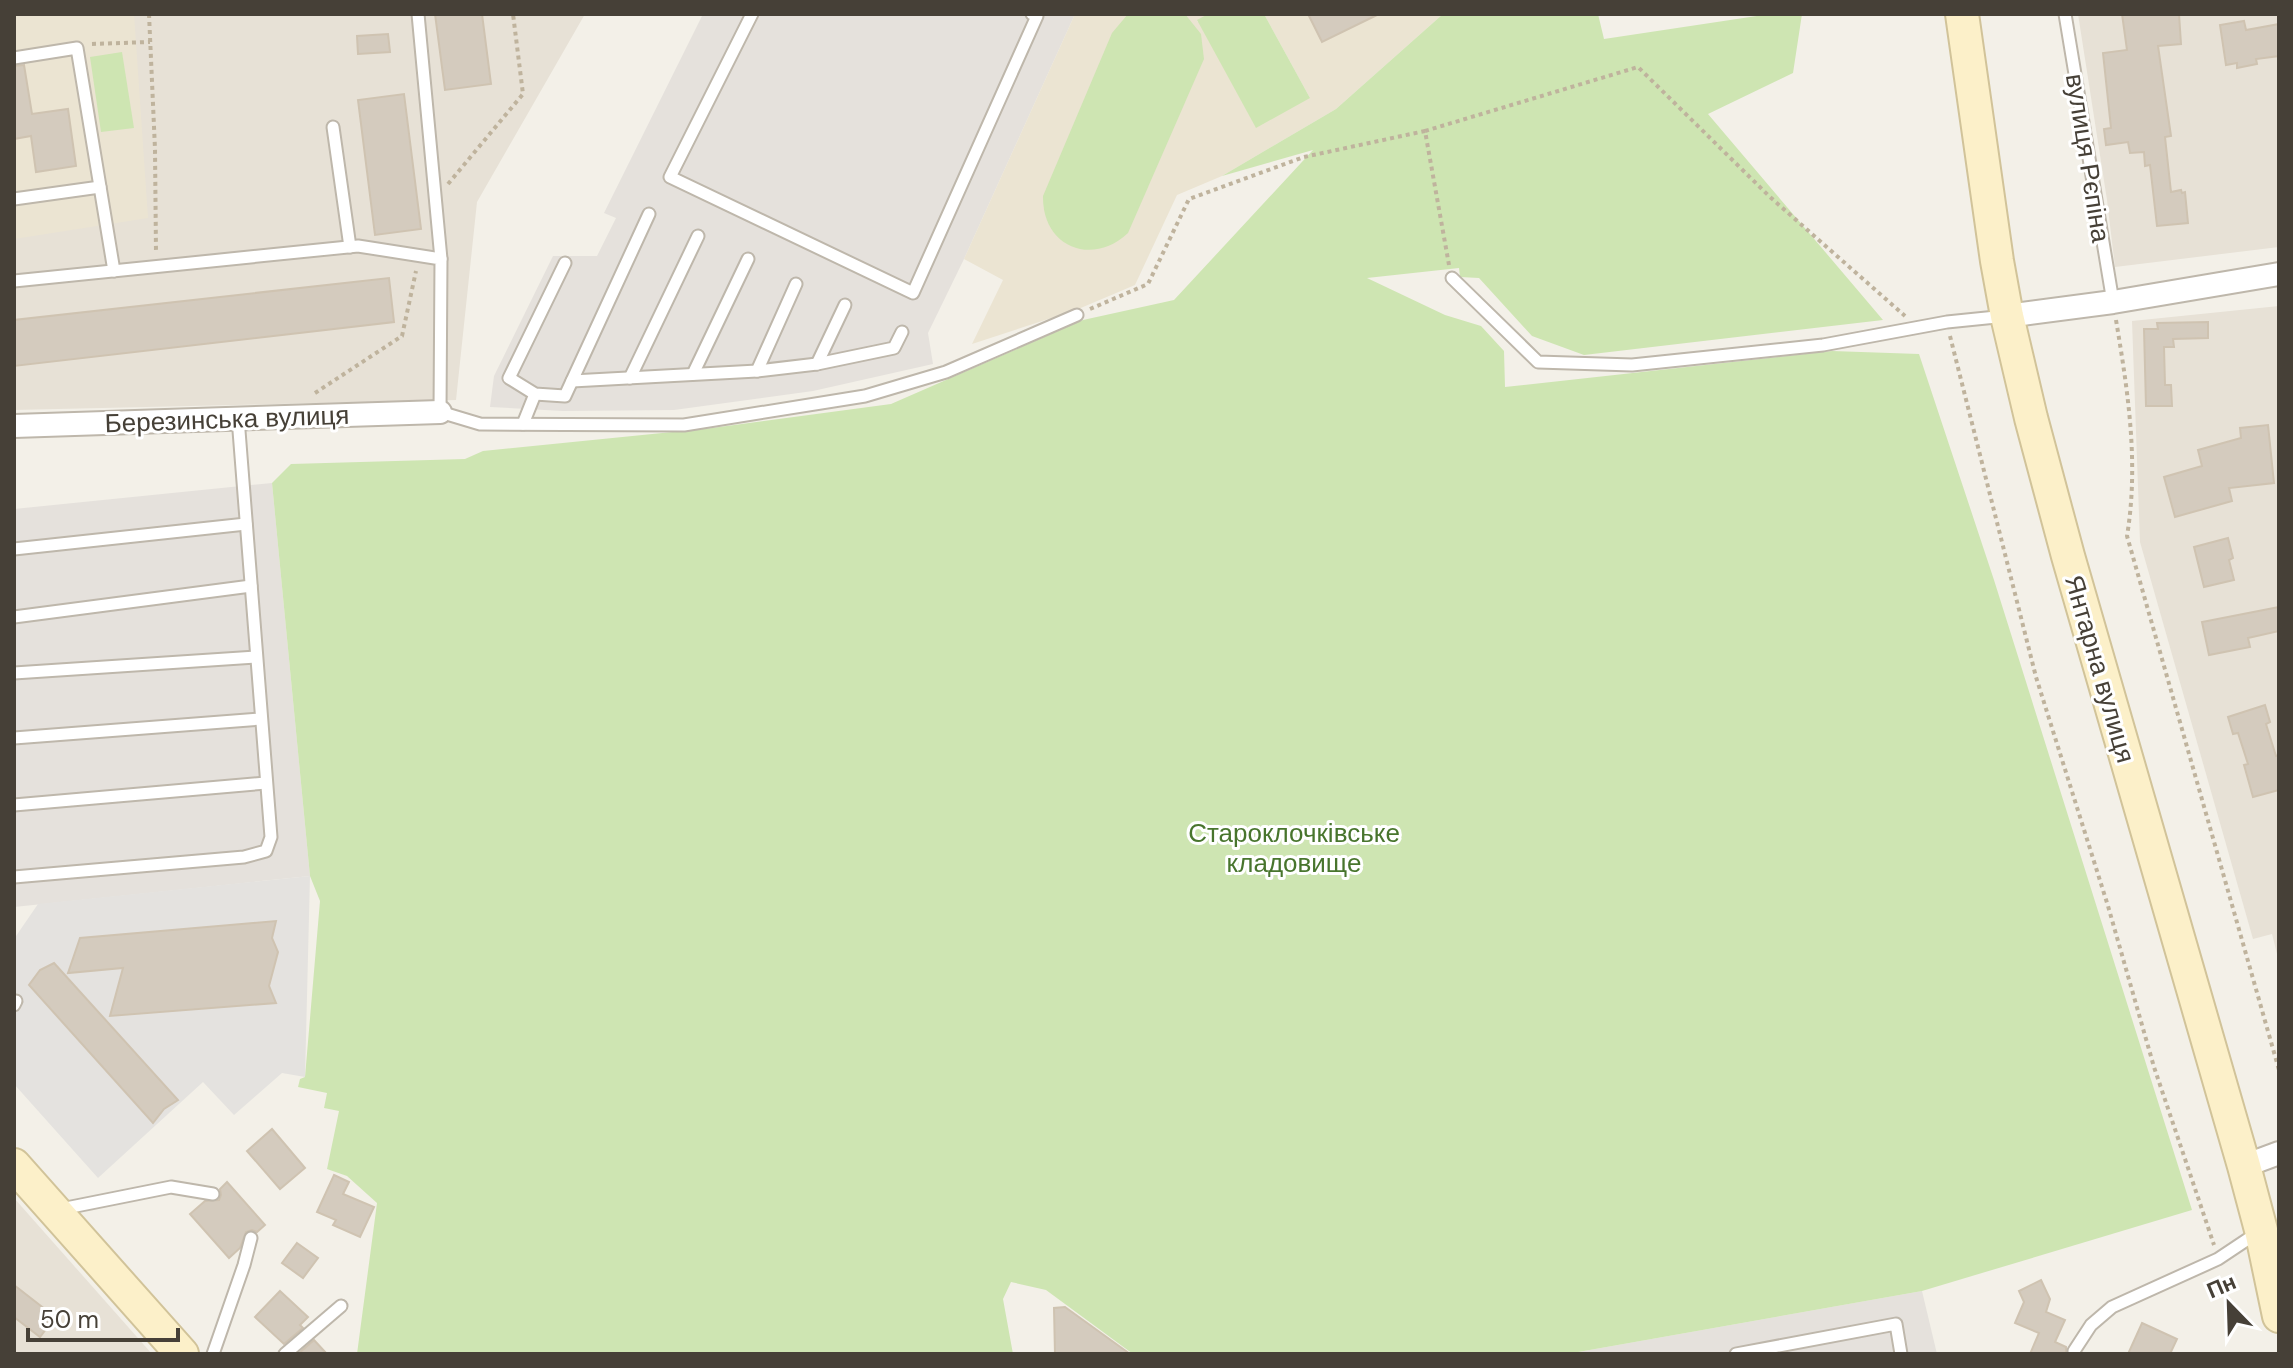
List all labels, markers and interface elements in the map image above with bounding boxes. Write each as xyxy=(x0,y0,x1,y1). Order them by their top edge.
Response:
street label: вулиця Рєпіна xyxy=(2058,71,2118,245)
street label: Березинська вулиця xyxy=(104,398,350,440)
street label: Янтарна вулиця xyxy=(2057,571,2143,767)
park label: Староклочківське кладовище xyxy=(1188,816,1400,880)
north arrow xyxy=(2189,1264,2269,1344)
text: Пн xyxy=(2202,1267,2240,1305)
scale bar xyxy=(28,1292,178,1342)
text: 50 m xyxy=(40,1304,99,1335)

